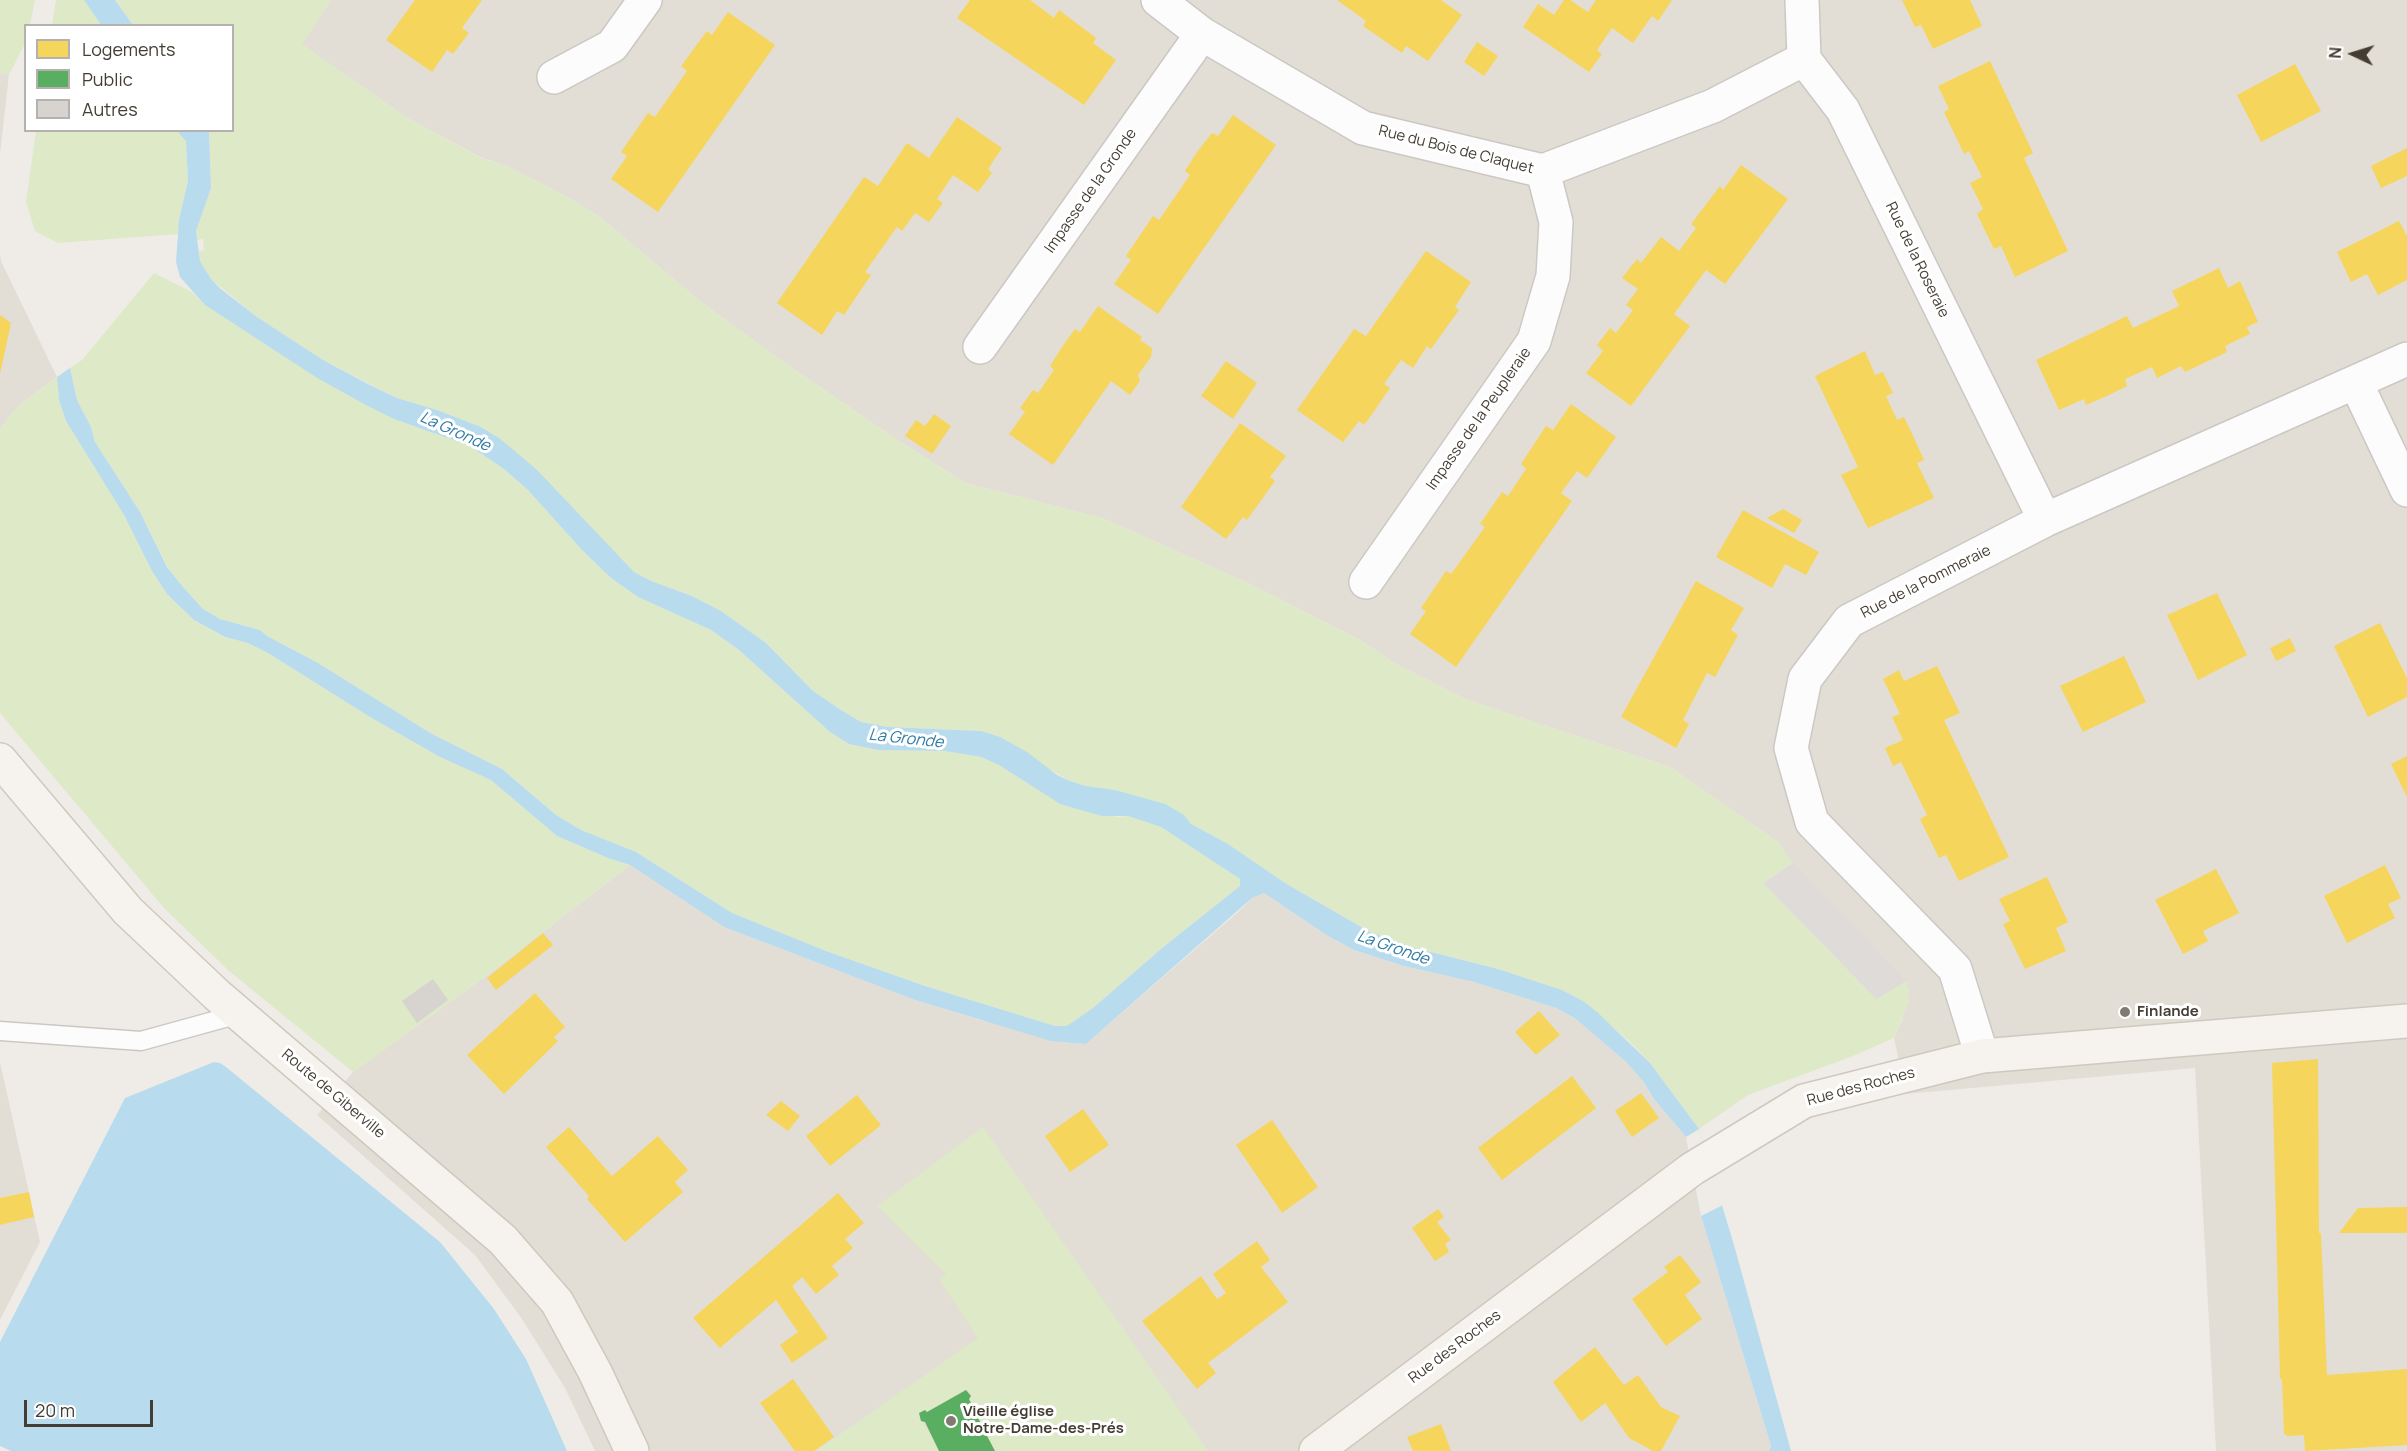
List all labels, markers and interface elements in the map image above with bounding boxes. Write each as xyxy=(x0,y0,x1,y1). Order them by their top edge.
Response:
legend xyxy=(24,24,234,132)
north arrow xyxy=(2323,24,2383,84)
text: Logements xyxy=(82,37,176,61)
text: N xyxy=(2324,46,2346,59)
text: Public xyxy=(82,67,133,91)
text: Autres xyxy=(82,97,138,121)
street label: Rue du Bois de Claquet xyxy=(1377,122,1535,178)
street label: Impasse de la Gronde xyxy=(1041,125,1141,257)
street label: Rue de la Roseraie xyxy=(1881,199,1953,321)
street label: Impasse de la Peupleraie xyxy=(1423,344,1535,494)
water label: La Gronde xyxy=(417,408,493,456)
street label: Rue de la Pommeraie xyxy=(1858,541,1994,623)
water label: La Gronde xyxy=(868,726,944,752)
water label: La Gronde xyxy=(1354,927,1432,969)
place label: Finlande xyxy=(2137,1003,2199,1021)
marker: Finlande xyxy=(2118,1005,2132,1019)
street label: Route de Giberville xyxy=(278,1046,388,1142)
street label: Rue des Roches xyxy=(1805,1064,1917,1110)
street label: Rue des Roches xyxy=(1405,1306,1505,1388)
scale bar xyxy=(27,1388,156,1426)
text: 20 m xyxy=(35,1398,75,1422)
place label: Vieille église Notre-Dame-des-Prés xyxy=(963,1403,1124,1438)
marker: Vieille église Notre-Dame-des-Prés xyxy=(944,1414,958,1428)

